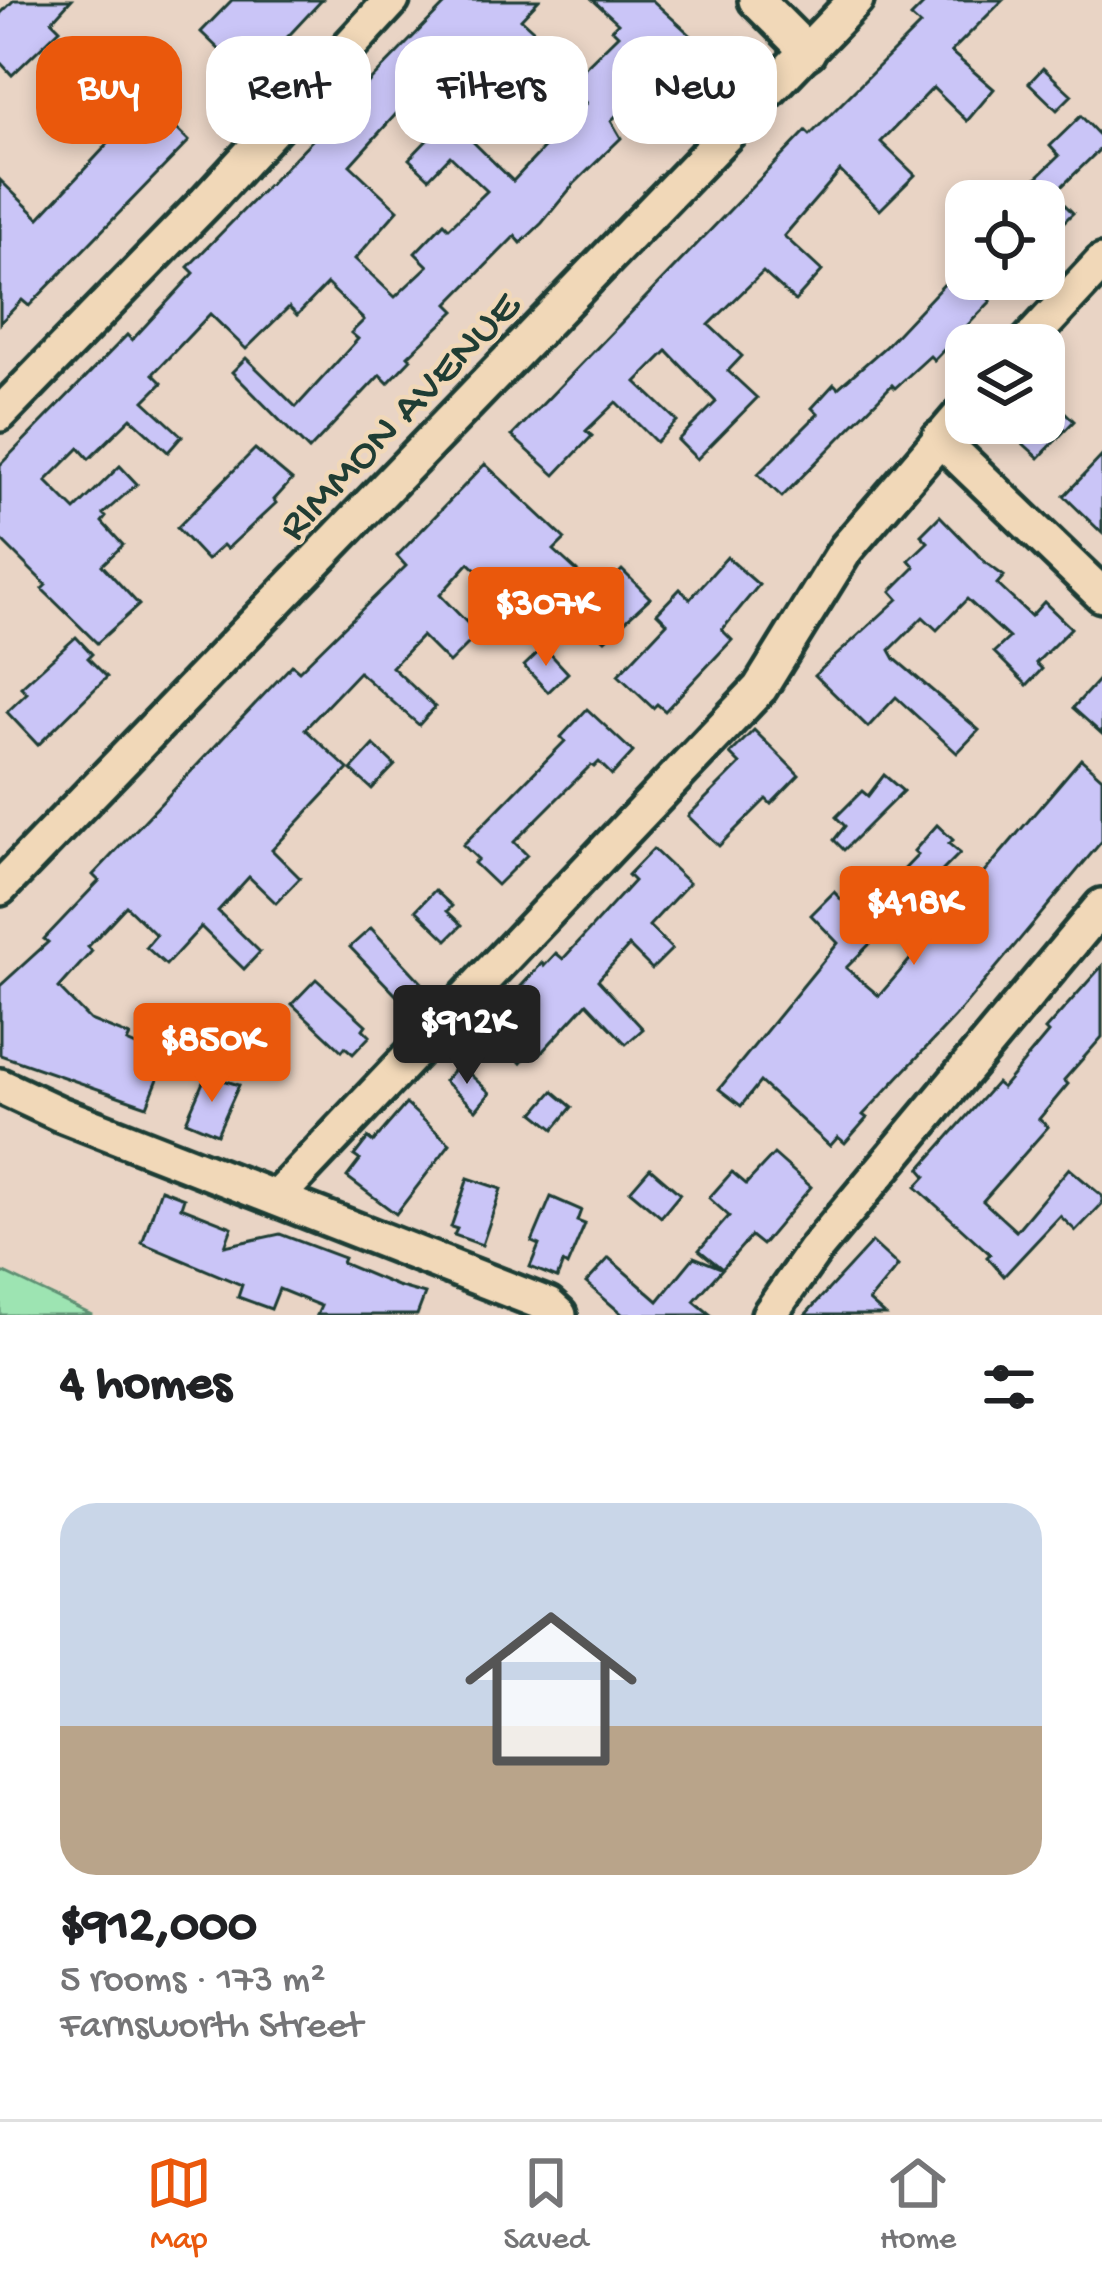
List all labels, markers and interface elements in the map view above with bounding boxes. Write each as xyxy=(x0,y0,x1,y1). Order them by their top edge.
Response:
chip: Buy xyxy=(36,36,182,144)
chip: Rent xyxy=(206,36,371,144)
chip: Filters xyxy=(395,36,588,144)
chip: New xyxy=(612,36,777,144)
map controls xyxy=(945,180,1065,444)
button: locate xyxy=(945,180,1065,300)
street label: RIMMON AVENUE xyxy=(269,281,535,554)
button: layers xyxy=(945,324,1065,444)
pin: $307K xyxy=(462,567,630,669)
text: $307K xyxy=(495,583,597,629)
pin: $418K xyxy=(830,866,998,968)
text: $418K xyxy=(867,882,961,928)
pin: $912K xyxy=(383,985,551,1087)
text: $912K xyxy=(420,1001,514,1047)
pin: $850K xyxy=(128,1003,296,1105)
text: $850K xyxy=(160,1019,264,1065)
icon: filters xyxy=(976,1354,1042,1420)
text: 4 homes xyxy=(60,1357,231,1417)
icon: home xyxy=(443,1581,659,1797)
text: $912,000 xyxy=(60,1899,257,1959)
text: 5 rooms · 173 m² xyxy=(60,1959,325,2005)
text: Farnsworth Street xyxy=(60,2005,363,2051)
tab: Map xyxy=(146,2150,212,2260)
tab: Saved xyxy=(504,2150,588,2260)
tab: Home xyxy=(880,2150,956,2260)

